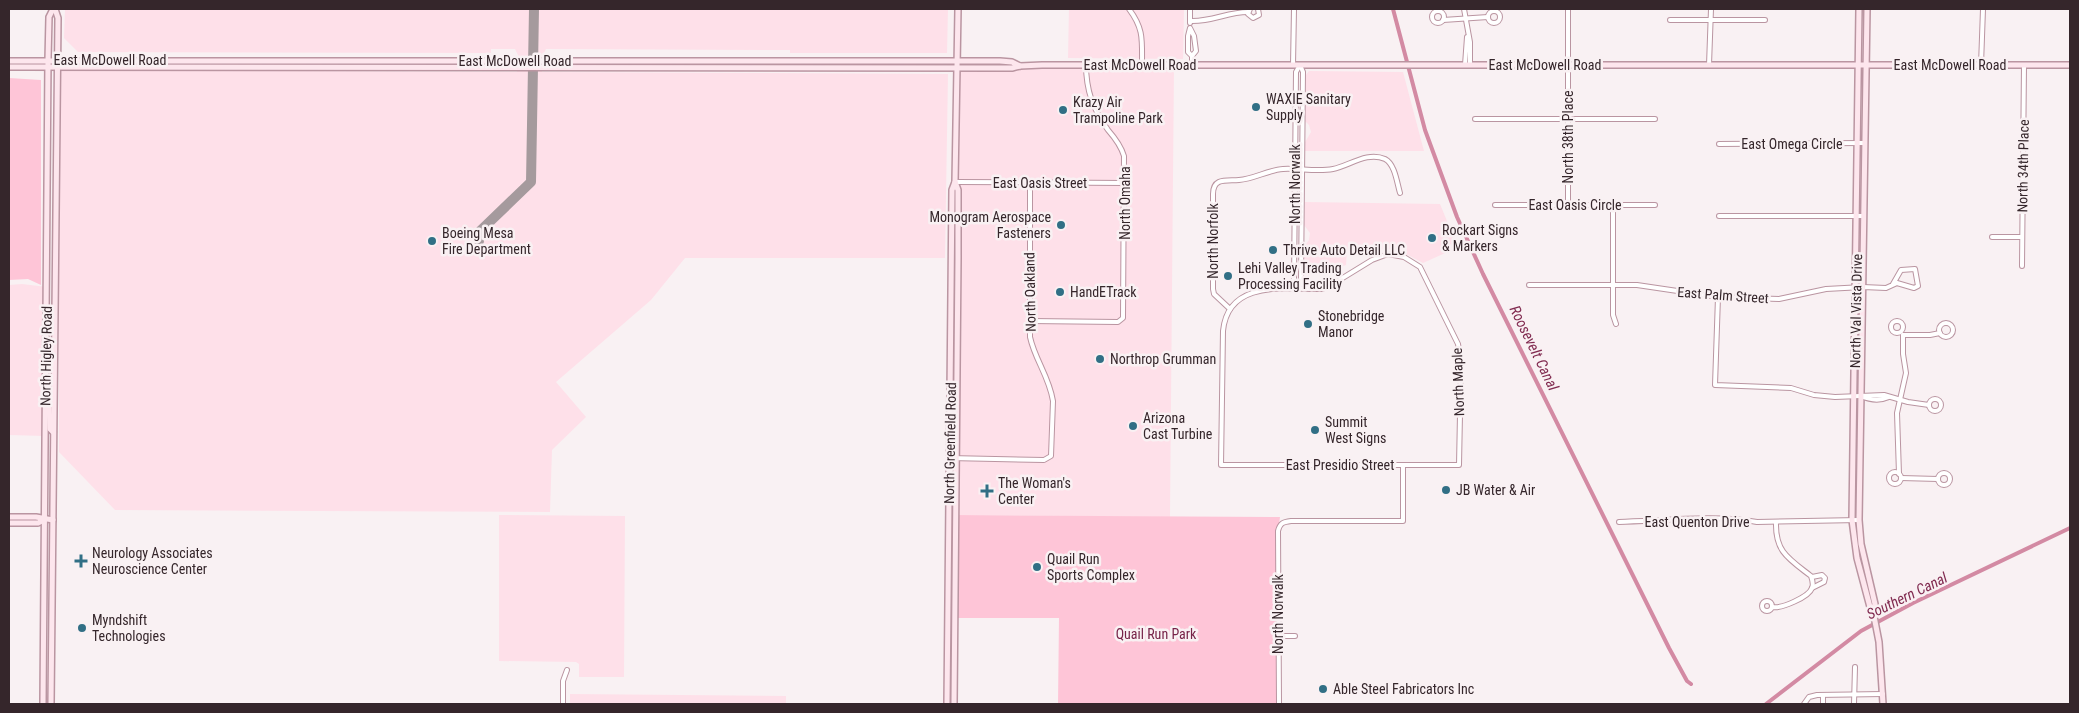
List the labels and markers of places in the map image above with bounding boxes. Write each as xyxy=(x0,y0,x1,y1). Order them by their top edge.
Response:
place label: WAXIE Sanitary Supply xyxy=(1266,91,1351,123)
place label: Krazy Air Trampoline Park xyxy=(1073,94,1164,126)
marker: WAXIE Sanitary Supply xyxy=(1250,101,1262,113)
marker: Krazy Air Trampoline Park xyxy=(1057,104,1069,116)
place label: Monogram Aerospace Fasteners xyxy=(929,209,1051,241)
marker: Monogram Aerospace Fasteners xyxy=(1055,219,1067,231)
place label: Rockart Signs & Markers xyxy=(1442,222,1518,254)
place label: Boeing Mesa Fire Department xyxy=(442,225,531,257)
marker: Rockart Signs & Markers xyxy=(1426,232,1438,244)
marker: Boeing Mesa Fire Department xyxy=(426,235,438,247)
place label: Thrive Auto Detail LLC xyxy=(1283,242,1405,258)
marker: Thrive Auto Detail LLC xyxy=(1267,244,1279,256)
place label: Lehi Valley Trading Processing Facility xyxy=(1238,260,1342,292)
marker: Lehi Valley Trading Processing Facility xyxy=(1222,270,1234,282)
place label: HandETrack xyxy=(1070,284,1137,300)
marker: HandETrack xyxy=(1054,286,1066,298)
place label: Stonebridge Manor xyxy=(1318,308,1385,340)
marker: Stonebridge Manor xyxy=(1302,318,1314,330)
place label: Northrop Grumman xyxy=(1110,351,1216,367)
marker: Northrop Grumman xyxy=(1094,353,1106,365)
place label: Arizona Cast Turbine xyxy=(1143,410,1213,442)
place label: Summit West Signs xyxy=(1325,414,1386,446)
marker: Arizona Cast Turbine xyxy=(1127,420,1139,432)
marker: Summit West Signs xyxy=(1309,424,1321,436)
place label: The Woman's Center xyxy=(998,475,1071,507)
place label: JB Water & Air xyxy=(1456,482,1535,498)
marker: The Woman's Center xyxy=(980,484,994,498)
marker: JB Water & Air xyxy=(1440,484,1452,496)
place label: Neurology Associates Neuroscience Center xyxy=(92,545,213,577)
place label: Quail Run Sports Complex xyxy=(1047,551,1135,583)
marker: Neurology Associates Neuroscience Center xyxy=(74,554,88,568)
marker: Quail Run Sports Complex xyxy=(1031,561,1043,573)
place label: Myndshift Technologies xyxy=(92,612,166,644)
marker: Myndshift Technologies xyxy=(76,622,88,634)
place label: Able Steel Fabricators Inc xyxy=(1333,681,1474,697)
marker: Able Steel Fabricators Inc xyxy=(1317,683,1329,695)

